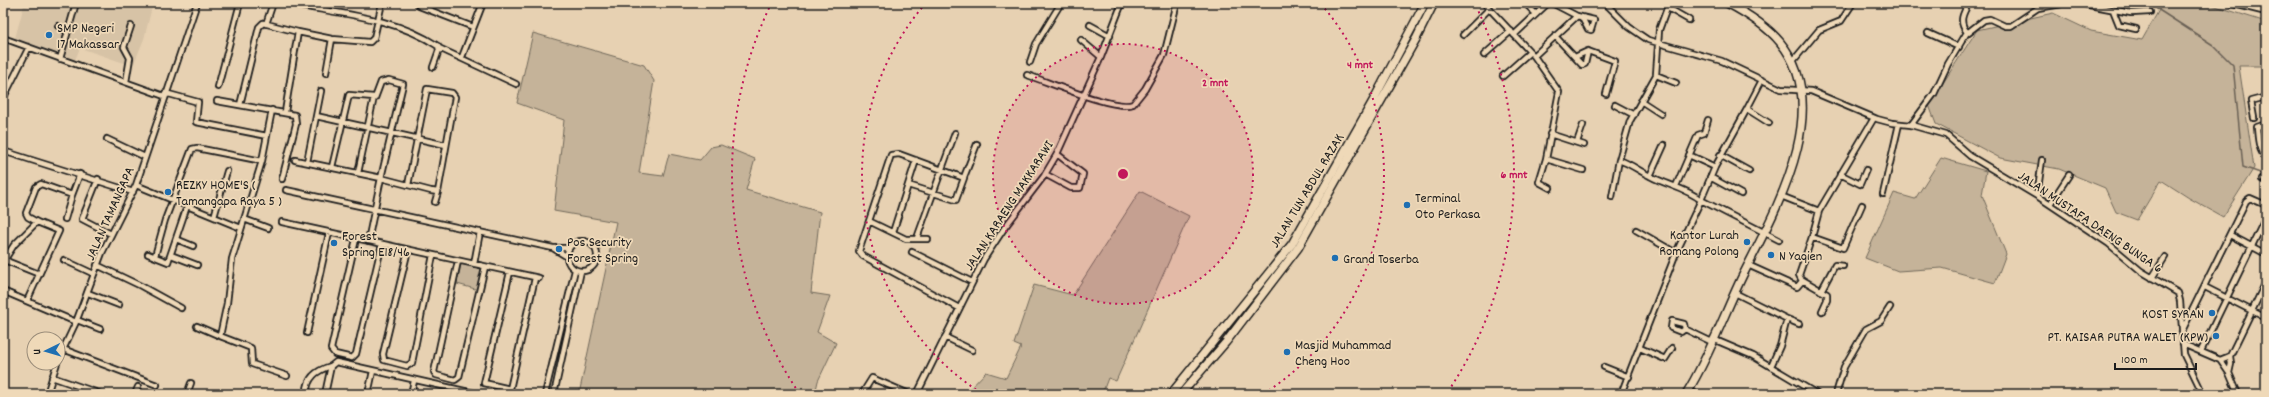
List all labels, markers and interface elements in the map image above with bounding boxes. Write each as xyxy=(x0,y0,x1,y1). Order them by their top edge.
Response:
place label: SMP Negeri 17 Makassar xyxy=(57,19,120,55)
marker: SMP Negeri 17 Makassar xyxy=(44,30,54,40)
text: 4 mnt xyxy=(1347,57,1374,74)
text: 2 mnt xyxy=(1202,75,1229,92)
street label: JALAN TUN ABDUL RAZAK xyxy=(1266,129,1350,252)
street label: JALAN KARAENG MAKKARAWI xyxy=(960,137,1060,275)
street label: JALAN TAMANGAPA xyxy=(81,163,141,264)
street label: JALAN MUSTAFA DAENG BUNGA 6 xyxy=(2013,166,2167,279)
centre of rings xyxy=(1116,167,1130,181)
text: 6 mnt xyxy=(1501,167,1528,184)
place label: REZKY HOME'S ( Tamangapa Raya 5 ) xyxy=(176,176,282,212)
marker: REZKY HOME'S ( Tamangapa Raya 5 ) xyxy=(163,187,173,197)
place label: Terminal Oto Perkasa xyxy=(1415,189,1481,225)
marker: Terminal Oto Perkasa xyxy=(1402,200,1412,210)
place label: Kantor Lurah Romang Polong xyxy=(1659,226,1739,262)
place label: Forest Spring E18/46 xyxy=(342,227,410,263)
place label: Pos Security Forest Spring xyxy=(567,233,638,269)
marker: Kantor Lurah Romang Polong xyxy=(1742,237,1752,247)
marker: Forest Spring E18/46 xyxy=(329,238,339,248)
marker: Pos Security Forest Spring xyxy=(554,244,564,254)
place label: N Yaqien xyxy=(1779,247,1822,267)
place label: Grand Toserba xyxy=(1343,250,1419,270)
marker: N Yaqien xyxy=(1766,250,1776,260)
marker: Grand Toserba xyxy=(1330,253,1340,263)
place label: KOST SYRAN xyxy=(2142,305,2204,325)
marker: KOST SYRAN xyxy=(2207,308,2217,318)
place label: PT. KAISAR PUTRA WALET (KPW) xyxy=(2047,328,2208,348)
north arrow xyxy=(26,331,66,371)
marker: PT. KAISAR PUTRA WALET (KPW) xyxy=(2211,331,2221,341)
place label: Masjid Muhammad Cheng Hoo xyxy=(1295,336,1391,372)
scale bar xyxy=(2115,345,2196,371)
marker: Masjid Muhammad Cheng Hoo xyxy=(1282,347,1292,357)
text: U xyxy=(30,348,46,355)
text: 100 m xyxy=(2121,352,2148,369)

